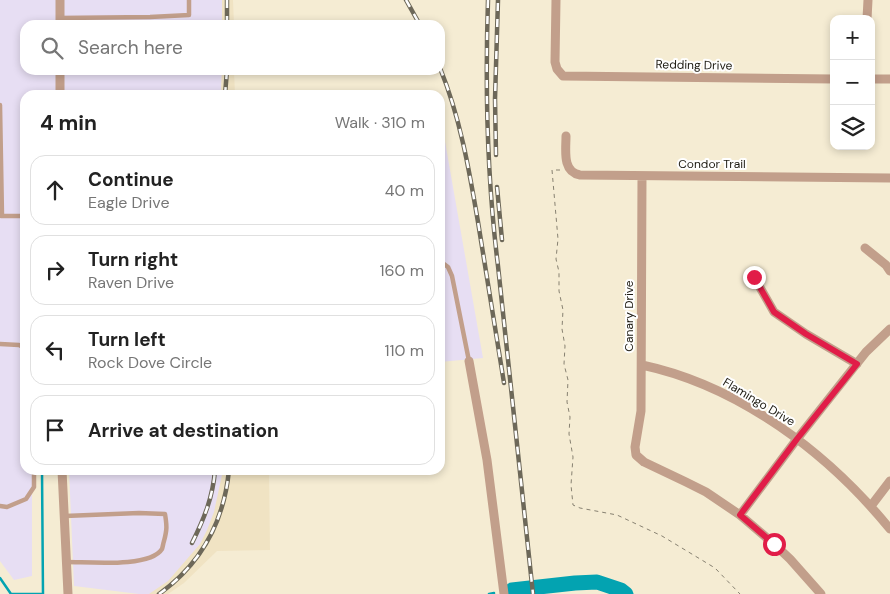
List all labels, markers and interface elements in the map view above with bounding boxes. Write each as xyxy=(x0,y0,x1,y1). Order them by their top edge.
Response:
map controls xyxy=(830,15,875,150)
button: + xyxy=(830,15,875,60)
search box xyxy=(20,20,445,75)
icon: search xyxy=(38,34,66,62)
text: Search here xyxy=(78,35,183,60)
street label: Redding Drive xyxy=(656,56,733,74)
button: − xyxy=(830,60,875,105)
button: layers xyxy=(830,105,875,150)
text: 4 min xyxy=(40,109,97,137)
text: Walk · 310 m xyxy=(335,112,425,133)
street label: Condor Trail xyxy=(678,156,746,172)
text: Continue xyxy=(88,167,174,192)
icon: ahead xyxy=(41,176,69,204)
text: 40 m xyxy=(385,180,424,201)
text: Eagle Drive xyxy=(88,192,169,213)
text: Turn right xyxy=(88,247,178,272)
icon: right xyxy=(41,256,69,284)
text: 160 m xyxy=(380,260,424,281)
route end xyxy=(743,266,766,289)
text: Raven Drive xyxy=(88,272,174,293)
street label: Canary Drive xyxy=(621,280,637,352)
text: Turn left xyxy=(88,327,166,352)
icon: left xyxy=(41,336,69,364)
text: 110 m xyxy=(385,340,424,361)
text: Rock Dove Circle xyxy=(88,352,212,373)
street label: Flamingo Drive xyxy=(720,374,798,430)
icon: arrive xyxy=(41,416,69,444)
text: Arrive at destination xyxy=(88,418,279,443)
route start xyxy=(763,533,786,556)

